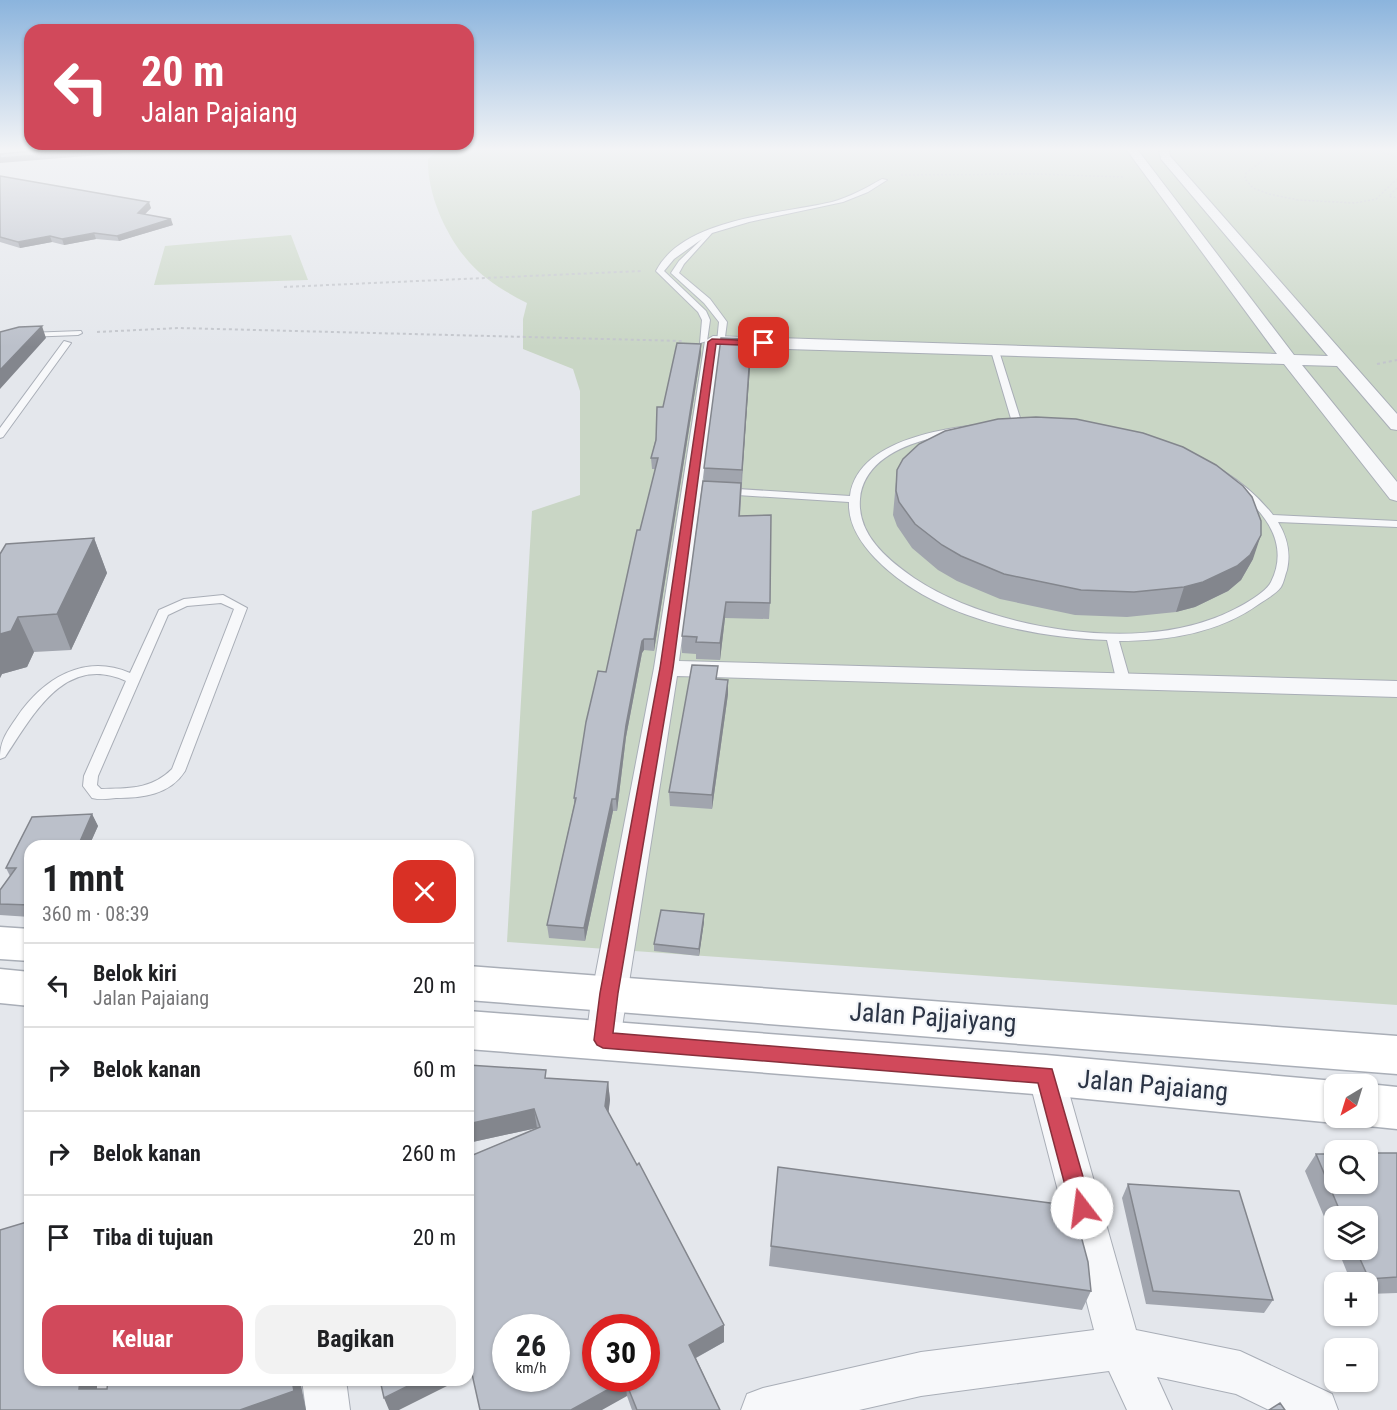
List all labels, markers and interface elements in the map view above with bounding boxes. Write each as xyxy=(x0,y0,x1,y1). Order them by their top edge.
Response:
text: 20 m xyxy=(141,47,224,96)
icon: left xyxy=(42,48,120,126)
text: Jalan Pajaiang xyxy=(141,97,298,129)
pin xyxy=(738,317,789,368)
icon: arrive xyxy=(747,326,780,359)
text: 1 mnt xyxy=(42,858,124,900)
button: close xyxy=(393,860,456,923)
text: 360 m · 08:39 xyxy=(42,902,149,926)
text: Belok kiri xyxy=(93,961,177,986)
icon: left xyxy=(42,969,75,1002)
text: 20 m xyxy=(413,973,456,998)
text: Jalan Pajaiang xyxy=(93,986,209,1010)
street label: Jalan Pajjaiyang xyxy=(849,996,1017,1038)
icon: right xyxy=(42,1053,75,1086)
text: Belok kanan xyxy=(93,1057,201,1082)
text: 60 m xyxy=(413,1057,456,1082)
street label: Jalan Pajaiang xyxy=(1077,1063,1229,1107)
north arrow xyxy=(1324,1074,1378,1128)
map controls xyxy=(1324,1074,1378,1392)
icon: right xyxy=(42,1137,75,1170)
button: search xyxy=(1324,1140,1378,1194)
text: Belok kanan xyxy=(93,1141,201,1166)
text: 260 m xyxy=(402,1141,456,1166)
position arrow xyxy=(1050,1176,1114,1240)
button: layers xyxy=(1324,1206,1378,1260)
icon: arrive xyxy=(42,1221,75,1254)
text: Tiba di tujuan xyxy=(93,1225,213,1250)
text: 20 m xyxy=(413,1225,456,1250)
button: + xyxy=(1324,1272,1378,1326)
button: Keluar xyxy=(42,1305,243,1374)
button: Bagikan xyxy=(255,1305,456,1374)
speed limit sign: 30 xyxy=(582,1314,660,1392)
text: 26 xyxy=(516,1328,546,1363)
button: − xyxy=(1324,1338,1378,1392)
text: km/h xyxy=(516,1359,546,1377)

